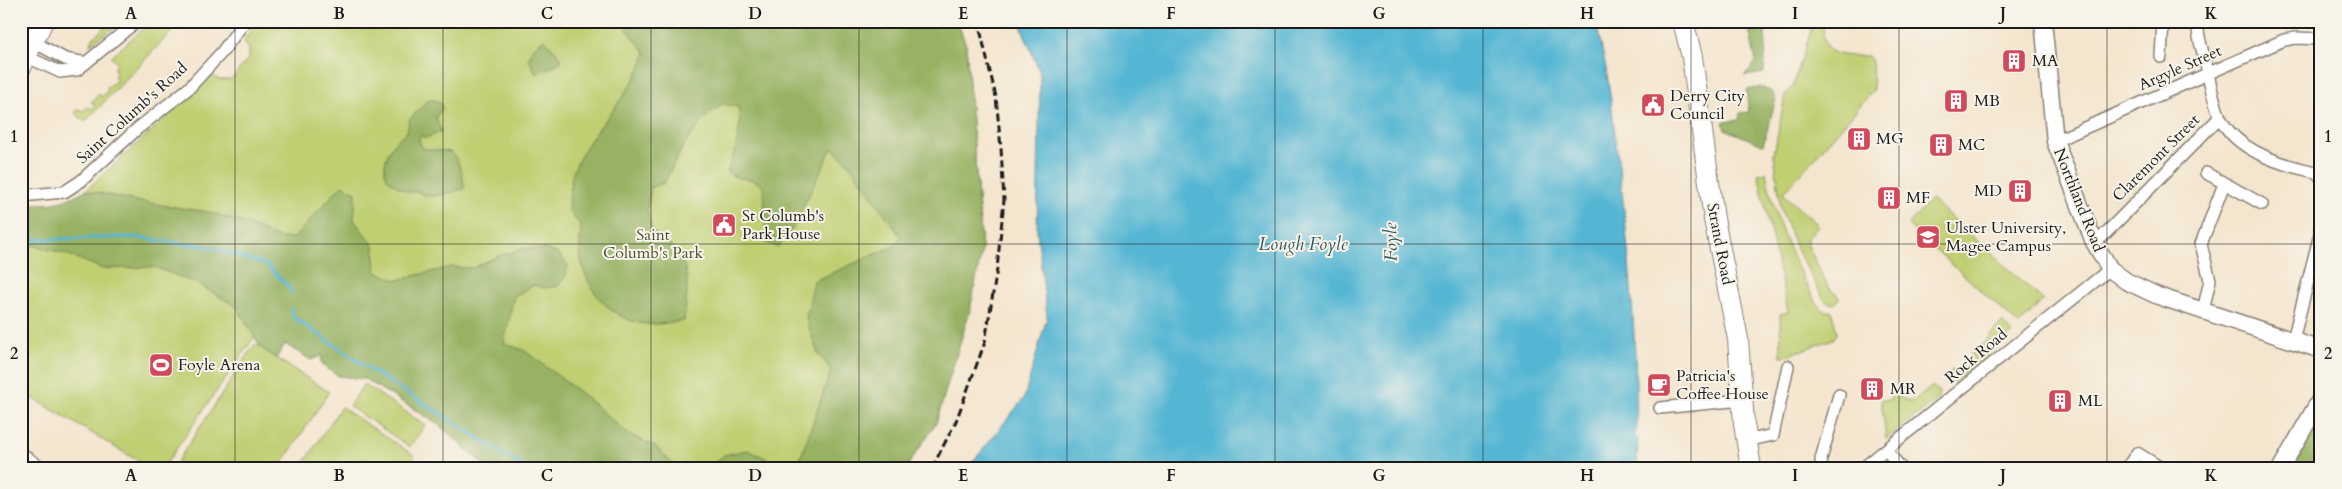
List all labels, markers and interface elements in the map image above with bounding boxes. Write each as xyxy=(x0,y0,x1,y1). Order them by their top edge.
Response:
text: A xyxy=(125,3,137,25)
text: B xyxy=(333,3,345,25)
text: C xyxy=(541,3,553,25)
text: D xyxy=(748,3,762,25)
text: E xyxy=(958,3,968,25)
text: F xyxy=(1166,3,1176,25)
text: G xyxy=(1372,3,1386,25)
text: H xyxy=(1580,3,1594,25)
text: I xyxy=(1792,3,1798,25)
text: J xyxy=(1998,3,2006,25)
text: K xyxy=(2205,3,2218,25)
street label: Argyle Street xyxy=(2135,40,2225,96)
building icon: MA xyxy=(2001,48,2027,74)
place label: MA xyxy=(2032,50,2059,72)
street label: Saint Columb's Road xyxy=(72,57,193,169)
place label: Derry City Council xyxy=(1670,85,1745,125)
building icon: MB xyxy=(1943,88,1969,114)
place label: MB xyxy=(1974,90,2000,112)
public building icon: Derry City Council xyxy=(1640,92,1666,118)
street label: Claremont Street xyxy=(2107,109,2205,207)
text: 1 xyxy=(10,126,18,148)
building icon: MG xyxy=(1846,126,1872,152)
text: 1 xyxy=(2324,126,2332,148)
place label: MG xyxy=(1876,128,1904,150)
building icon: MC xyxy=(1928,132,1954,158)
place label: MC xyxy=(1958,134,1985,156)
street label: Northland Road xyxy=(2048,145,2110,256)
building icon: MD xyxy=(2007,178,2033,204)
place label: MD xyxy=(1974,180,2002,202)
building icon: MF xyxy=(1876,185,1902,211)
place label: MF xyxy=(1906,187,1930,209)
street label: Strand Road xyxy=(1701,201,1739,287)
place label: St Columb's Park House xyxy=(742,205,824,245)
public building icon: St Columb's Park House xyxy=(711,212,737,238)
place label: Ulster University, Magee Campus xyxy=(1946,217,2066,257)
water label: Foyle xyxy=(1378,221,1404,262)
park label: Saint Columb's Park xyxy=(603,224,703,264)
school or university icon: Ulster University, Magee Campus xyxy=(1915,224,1941,250)
water label: Lough Foyle xyxy=(1258,232,1349,257)
street label: Rock Road xyxy=(1940,323,2012,389)
text: 2 xyxy=(10,343,18,365)
text: 2 xyxy=(2324,343,2332,365)
sports icon: Foyle Arena xyxy=(148,352,174,378)
place label: Foyle Arena xyxy=(178,354,260,376)
place label: Patricia's Coffee House xyxy=(1676,365,1769,405)
cafe icon: Patricia's Coffee House xyxy=(1646,372,1672,398)
building icon: MR xyxy=(1859,376,1885,402)
place label: MR xyxy=(1890,378,1916,400)
building icon: ML xyxy=(2047,388,2073,414)
place label: ML xyxy=(2078,390,2103,412)
text: A xyxy=(125,465,137,487)
text: B xyxy=(333,465,345,487)
text: C xyxy=(541,465,553,487)
text: D xyxy=(748,465,762,487)
text: E xyxy=(958,465,968,487)
text: F xyxy=(1166,465,1176,487)
text: G xyxy=(1372,465,1386,487)
text: H xyxy=(1580,465,1594,487)
text: I xyxy=(1792,465,1798,487)
text: J xyxy=(1998,465,2006,487)
text: K xyxy=(2205,465,2218,487)

